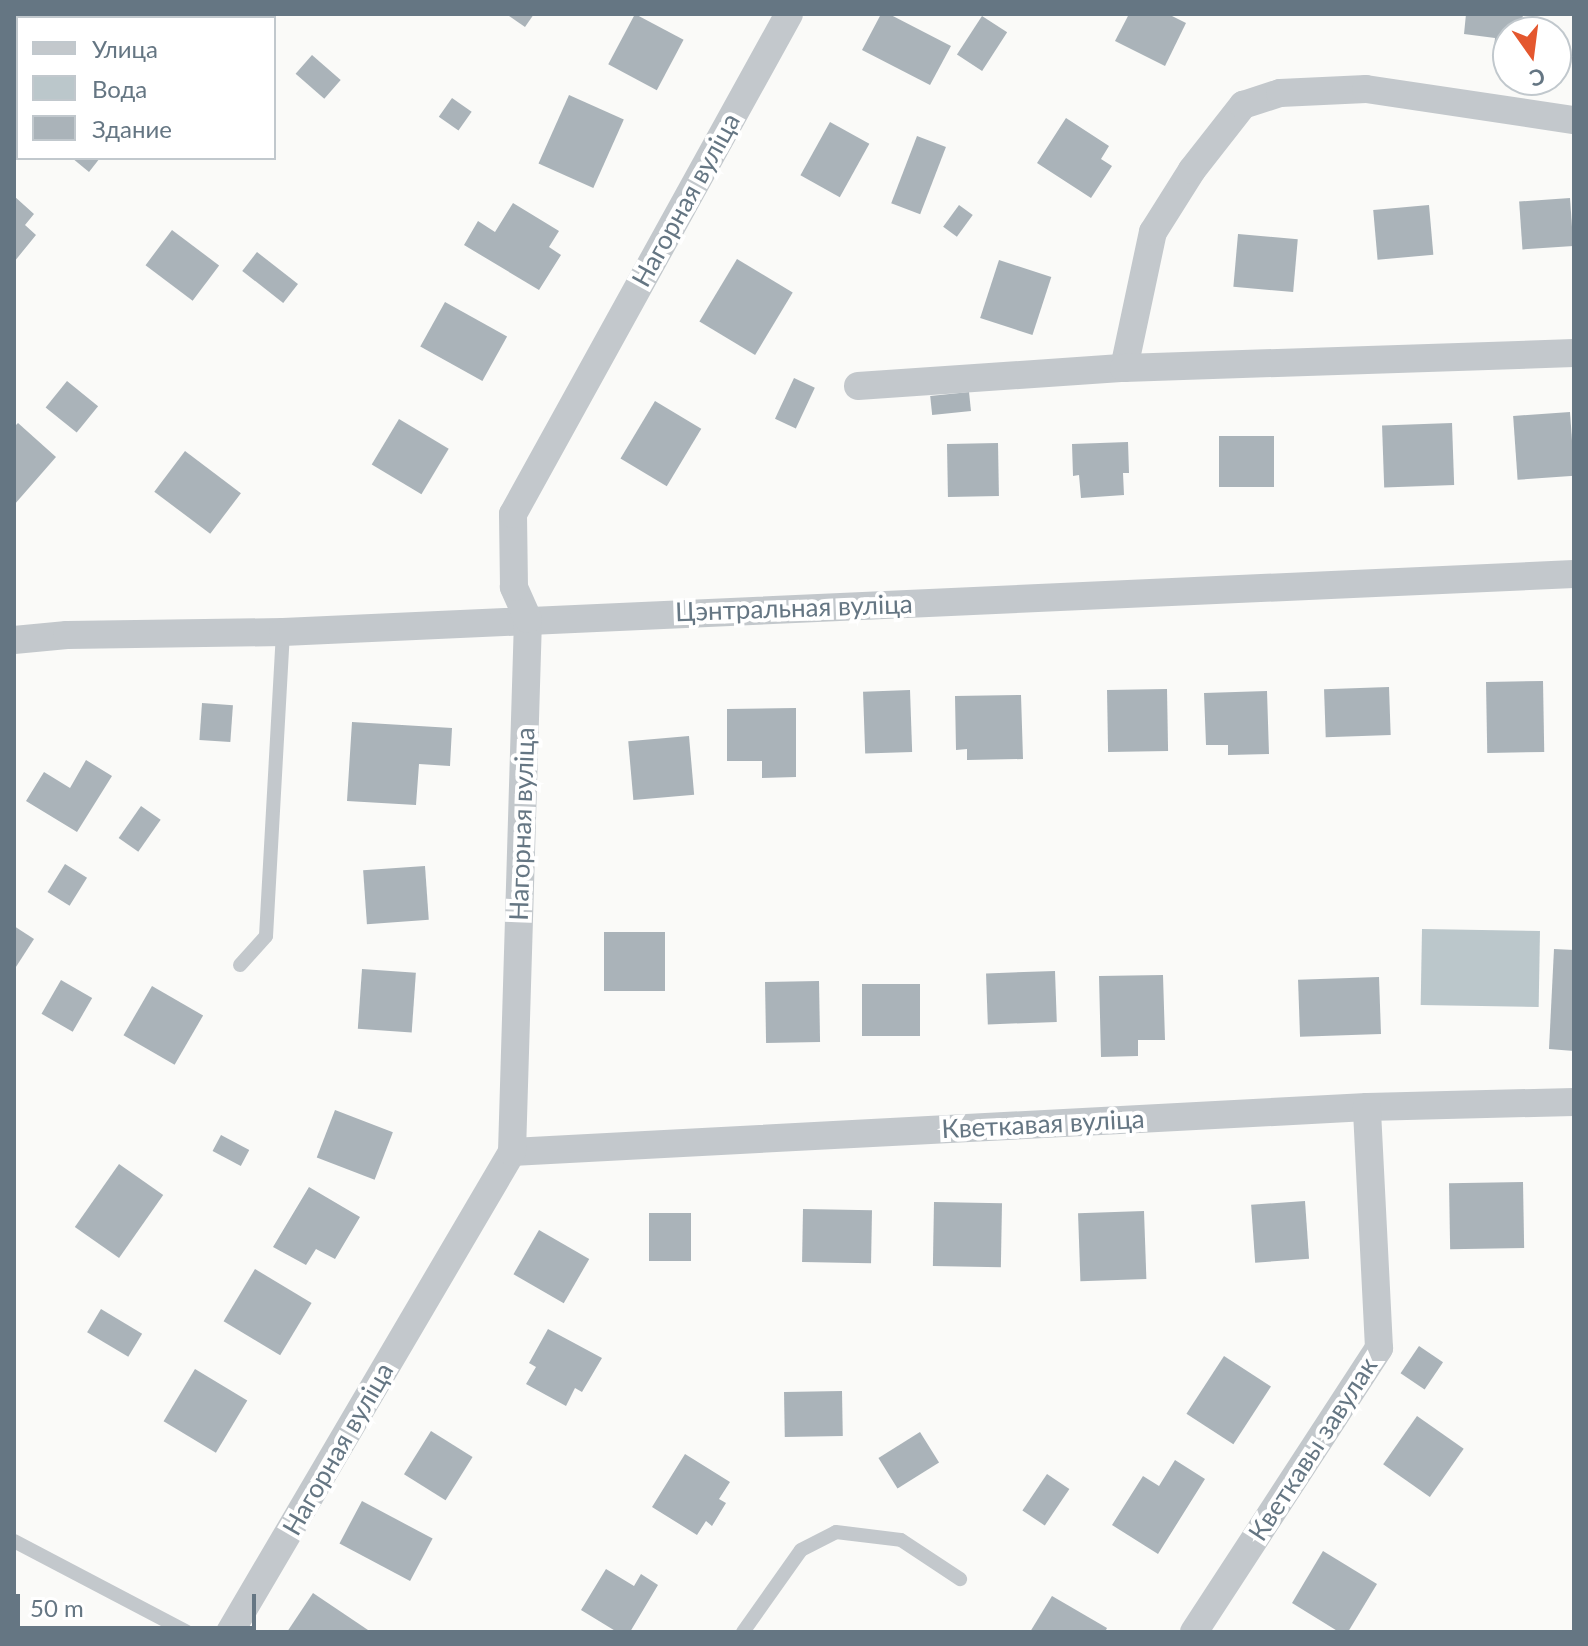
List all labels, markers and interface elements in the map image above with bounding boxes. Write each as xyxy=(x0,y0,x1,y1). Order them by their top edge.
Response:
legend xyxy=(16,16,276,160)
north arrow xyxy=(1492,16,1572,96)
text: Улица xyxy=(92,34,158,63)
text: С xyxy=(1527,63,1548,93)
text: Вода xyxy=(92,74,147,103)
street label: Нагорная вуліца xyxy=(625,108,747,292)
text: Здание xyxy=(92,114,172,143)
street label: Цэнтральная вуліца xyxy=(675,588,913,628)
street label: Нагорная вуліца xyxy=(503,727,541,921)
street label: Кветкавая вуліца xyxy=(941,1103,1145,1145)
street label: Кветкавы завулак xyxy=(1242,1351,1384,1547)
street label: Нагорная вуліца xyxy=(276,1357,400,1541)
scale bar xyxy=(20,1578,260,1628)
text: 50 m xyxy=(30,1593,84,1622)

